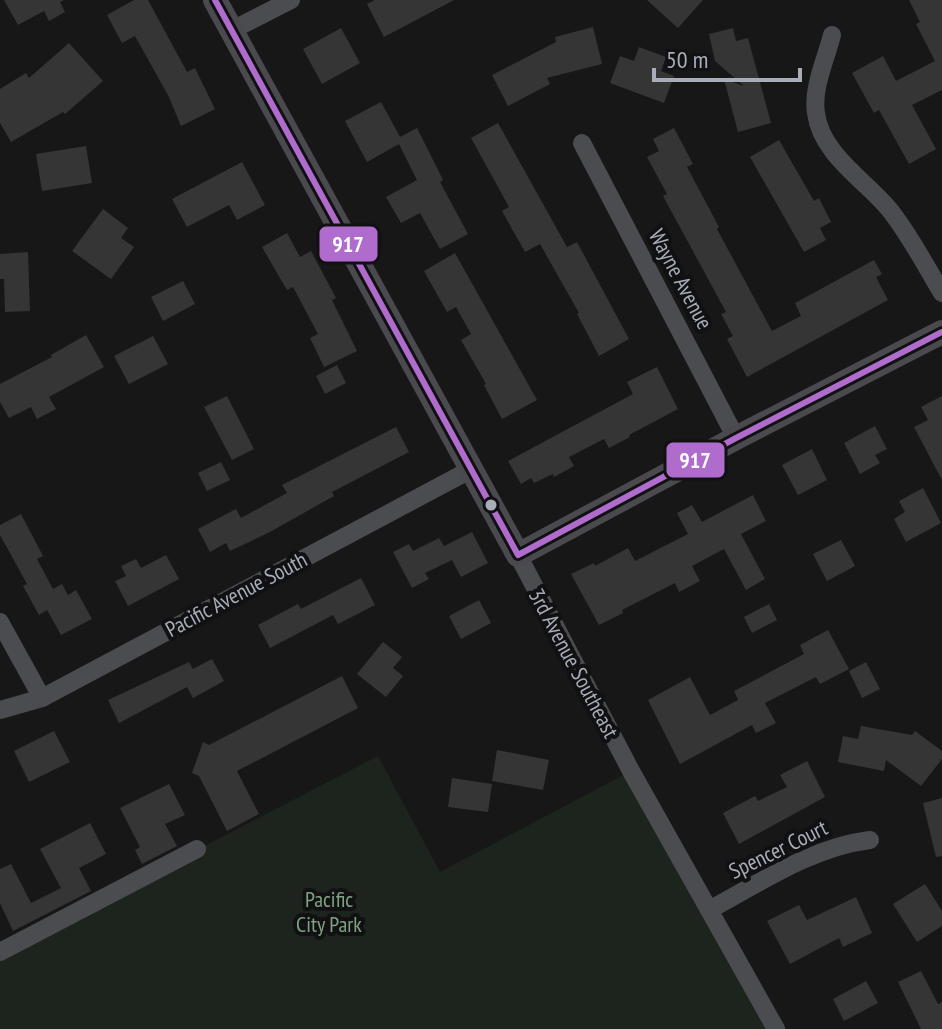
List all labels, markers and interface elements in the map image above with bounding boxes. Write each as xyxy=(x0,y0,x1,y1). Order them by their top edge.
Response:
scale bar xyxy=(654,32,800,82)
text: 50 m xyxy=(666,44,708,75)
street label: Wayne Avenue xyxy=(643,224,719,334)
line badge: 917 xyxy=(318,225,379,263)
text: 917 xyxy=(332,230,364,258)
line badge: 917 xyxy=(665,441,726,479)
text: 917 xyxy=(679,446,711,474)
unlabelled marker xyxy=(483,497,499,513)
street label: Pacific Avenue South xyxy=(160,545,312,643)
street label: 3rd Avenue Southeast xyxy=(523,583,625,743)
street label: Spencer Court xyxy=(724,813,832,885)
park label: Pacific City Park xyxy=(296,885,362,938)

